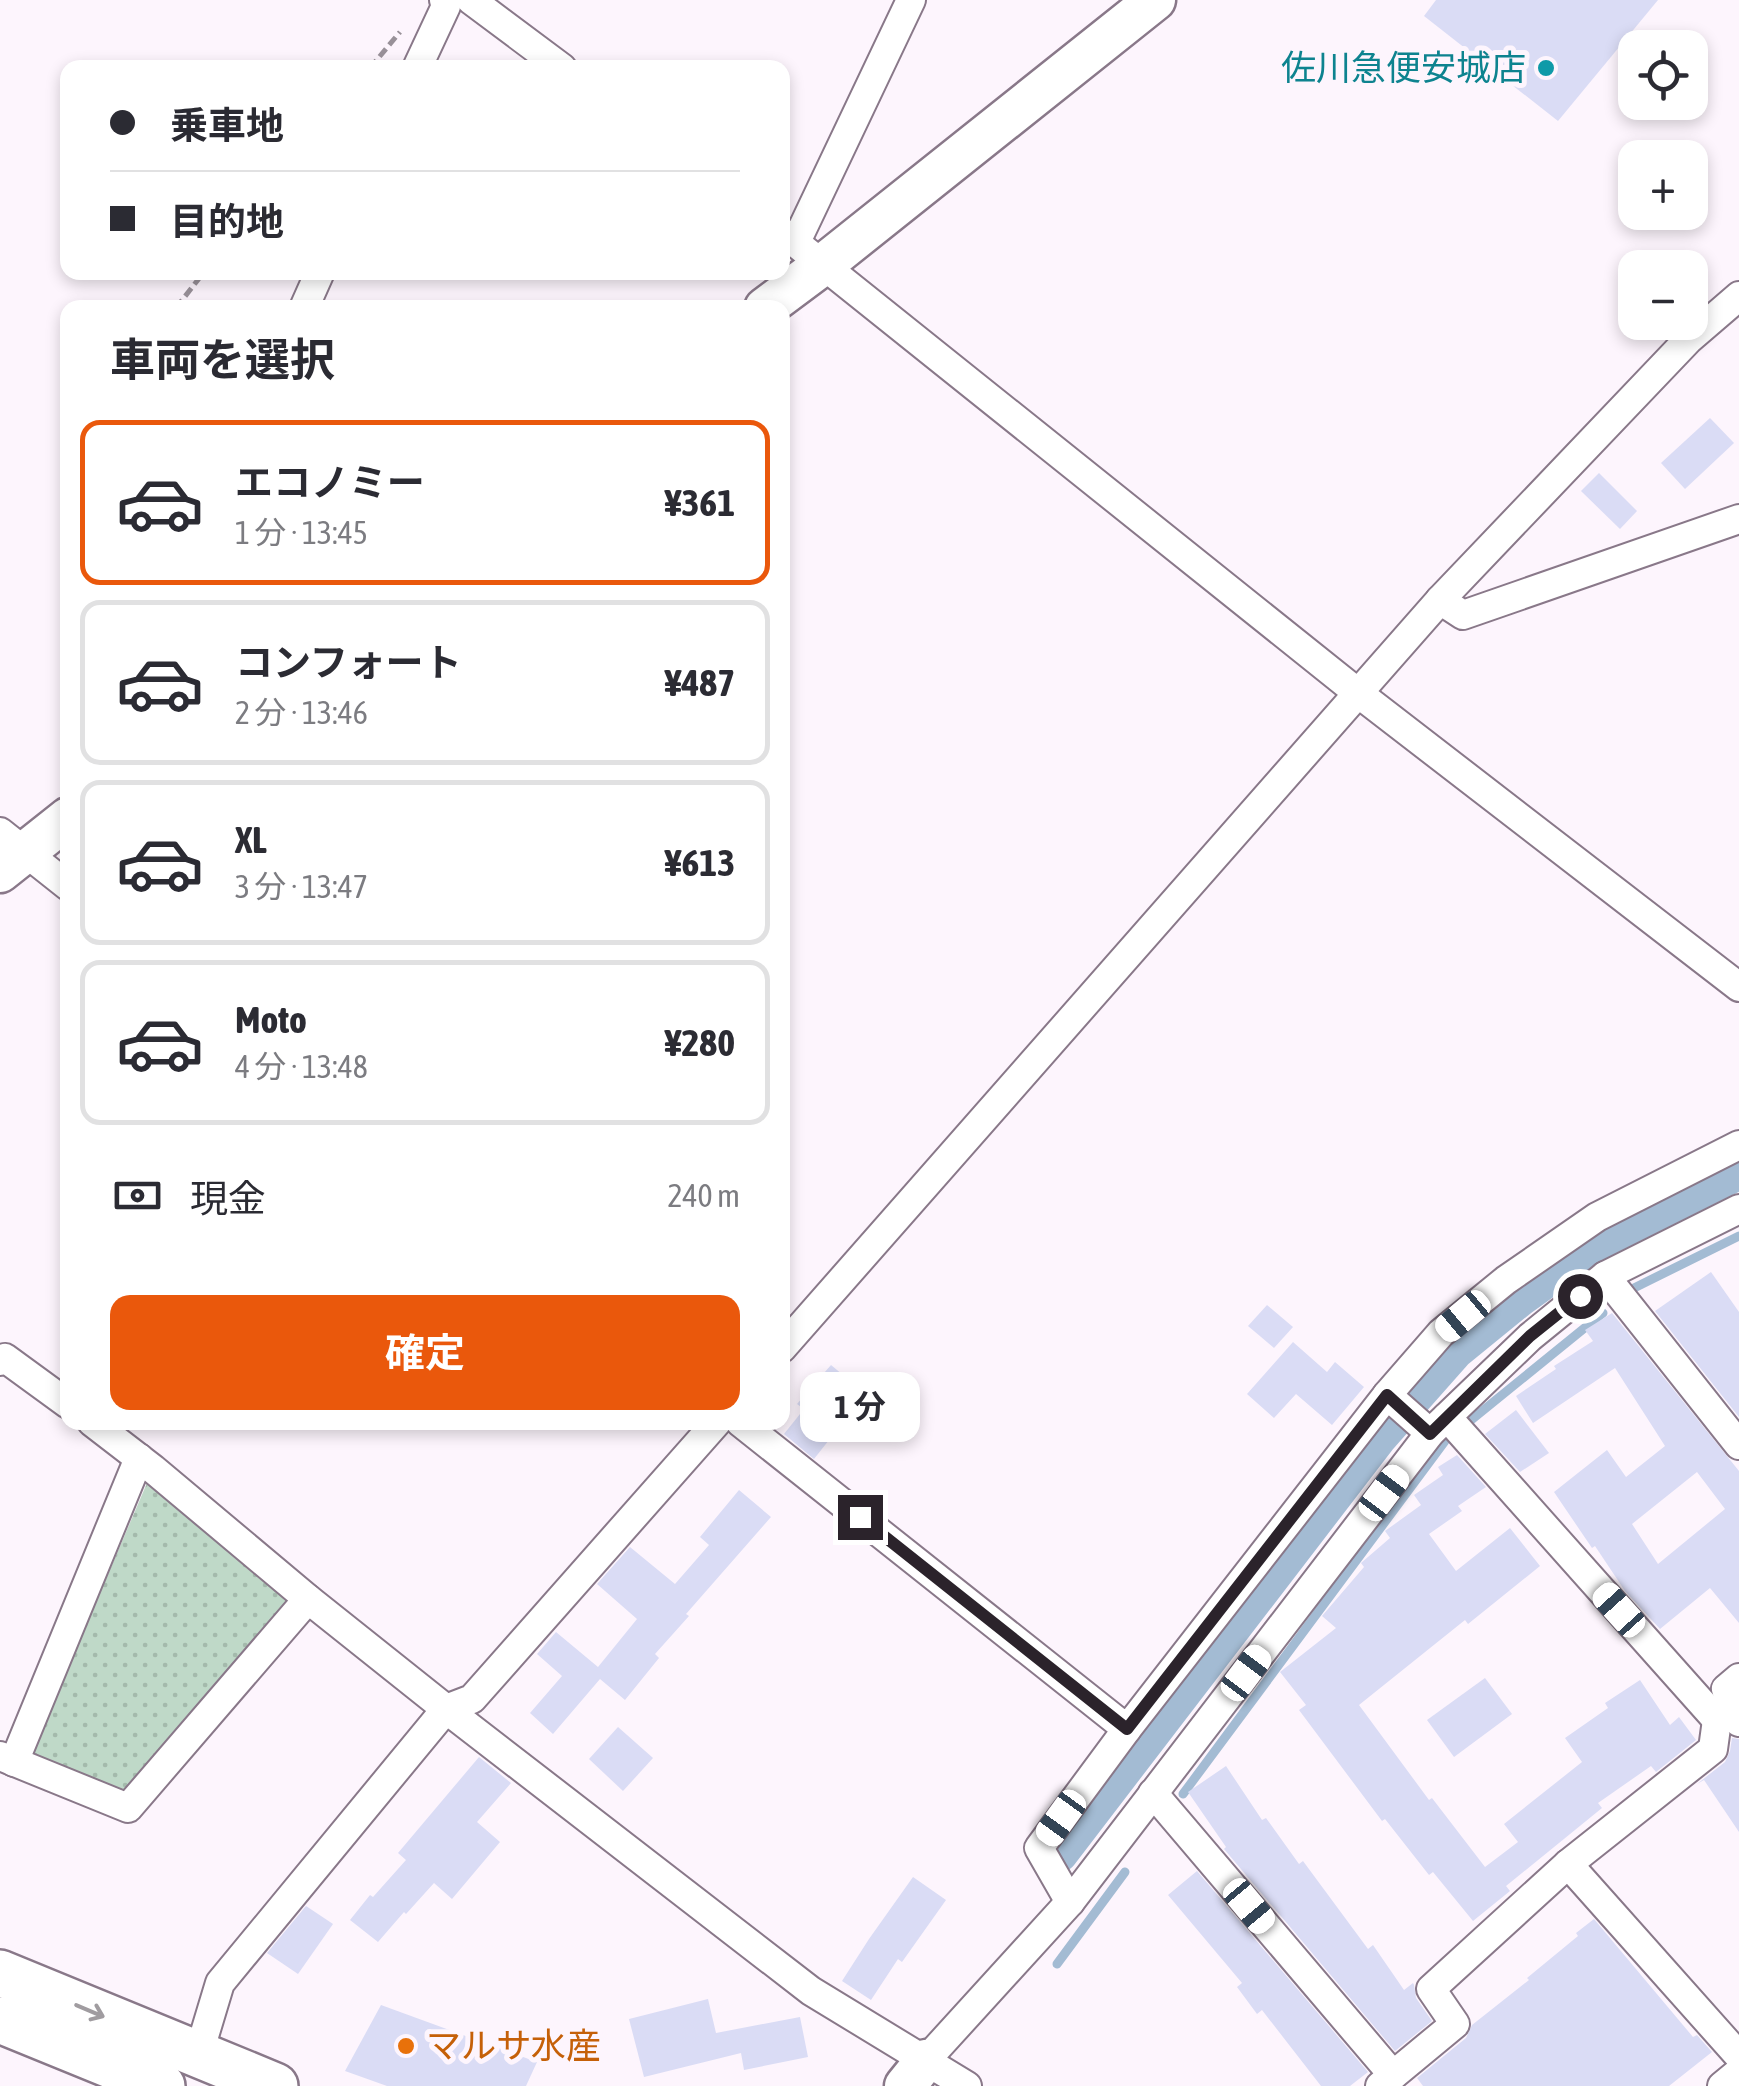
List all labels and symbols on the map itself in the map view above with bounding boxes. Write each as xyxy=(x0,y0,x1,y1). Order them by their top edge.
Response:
place label: 佐川急便安城店 xyxy=(1281,47,1526,87)
marker: 佐川急便安城店 xyxy=(1535,57,1557,79)
route start xyxy=(1558,1274,1603,1319)
car xyxy=(1430,1285,1496,1347)
callout: 1 分 xyxy=(800,1372,920,1442)
car xyxy=(1354,1460,1414,1526)
route end xyxy=(838,1495,883,1540)
car xyxy=(1588,1578,1650,1642)
car xyxy=(1216,1640,1276,1706)
car xyxy=(1031,1785,1091,1851)
car xyxy=(1218,1873,1280,1939)
one-way arrow xyxy=(74,2003,105,2021)
place label: マルサ水産 xyxy=(426,2025,601,2065)
marker: マルサ水産 xyxy=(395,2035,417,2057)

